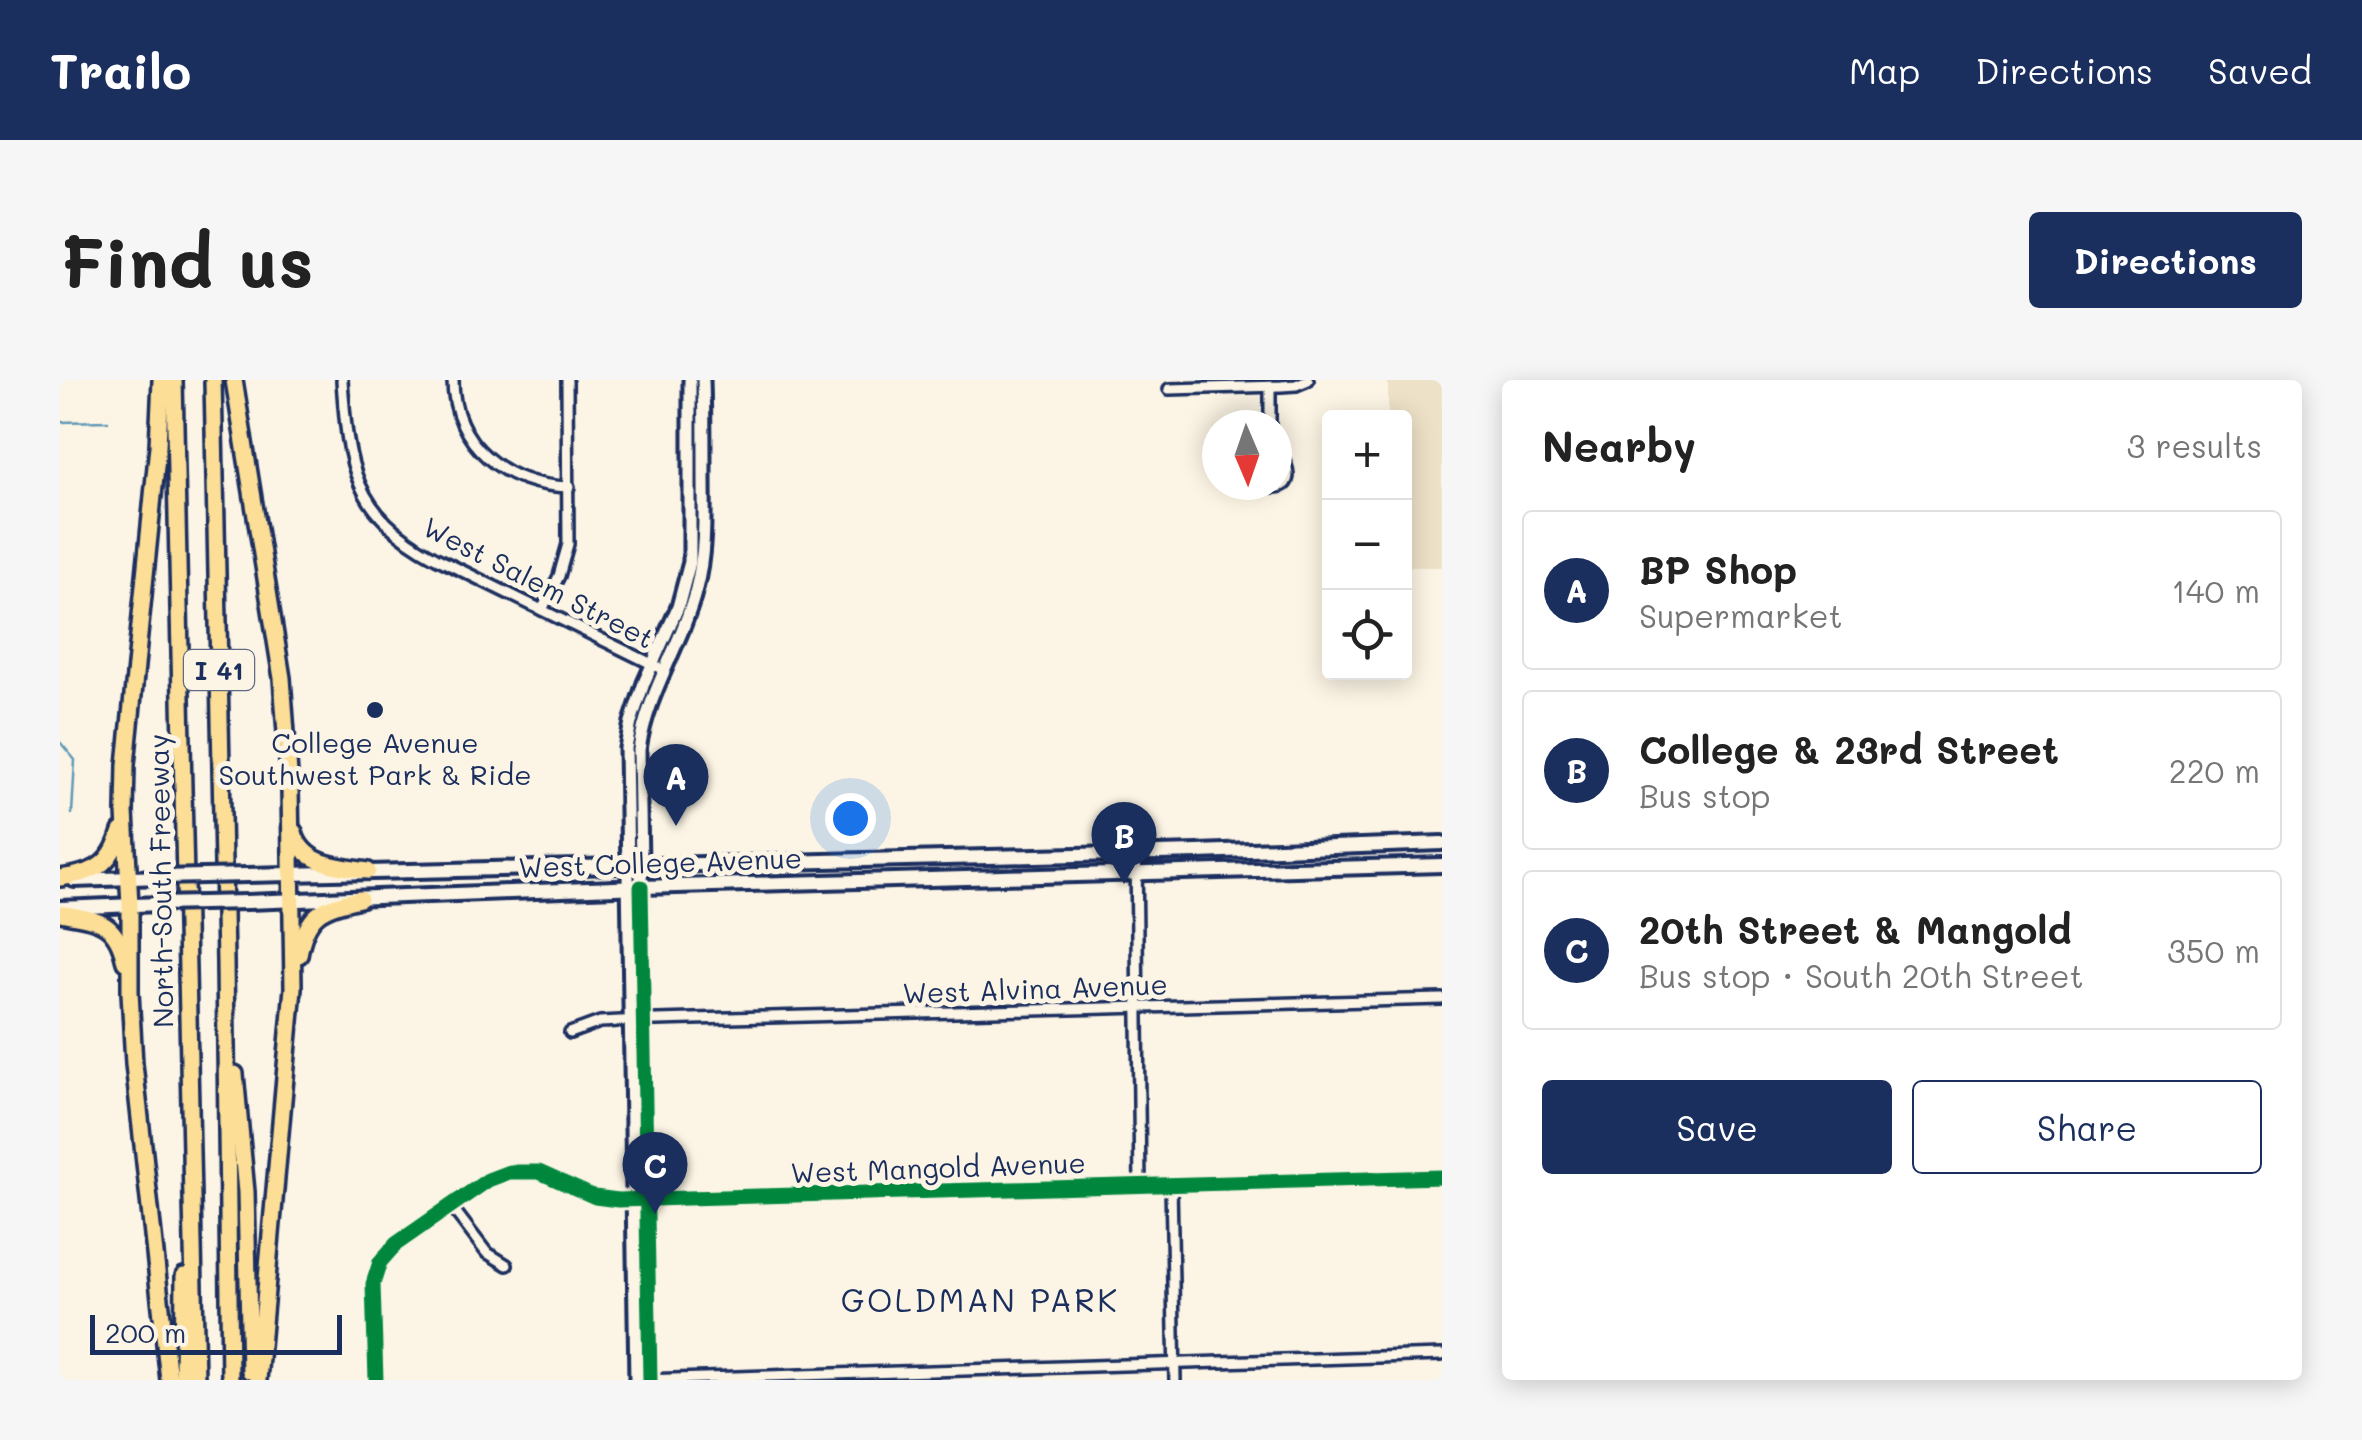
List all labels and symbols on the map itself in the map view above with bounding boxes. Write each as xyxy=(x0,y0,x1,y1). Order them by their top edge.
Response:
north arrow xyxy=(1202,410,1292,500)
street label: West Salem Street xyxy=(417,508,661,656)
road number: I 41 xyxy=(184,650,254,690)
marker: College Avenue Southwest Park & Ride xyxy=(364,699,386,721)
place label: College Avenue Southwest Park & Ride xyxy=(219,724,531,792)
street label: North-South Freeway xyxy=(139,734,181,1028)
pin: A xyxy=(644,744,708,826)
your location xyxy=(825,793,876,844)
pin: B xyxy=(1092,802,1156,884)
street label: West College Avenue xyxy=(517,839,803,885)
street label: West Alvina Avenue xyxy=(902,965,1168,1011)
pin: C xyxy=(622,1132,688,1214)
street label: West Mangold Avenue xyxy=(790,1144,1086,1190)
district label: GOLDMAN PARK xyxy=(841,1278,1119,1320)
scale bar xyxy=(90,1310,342,1354)

